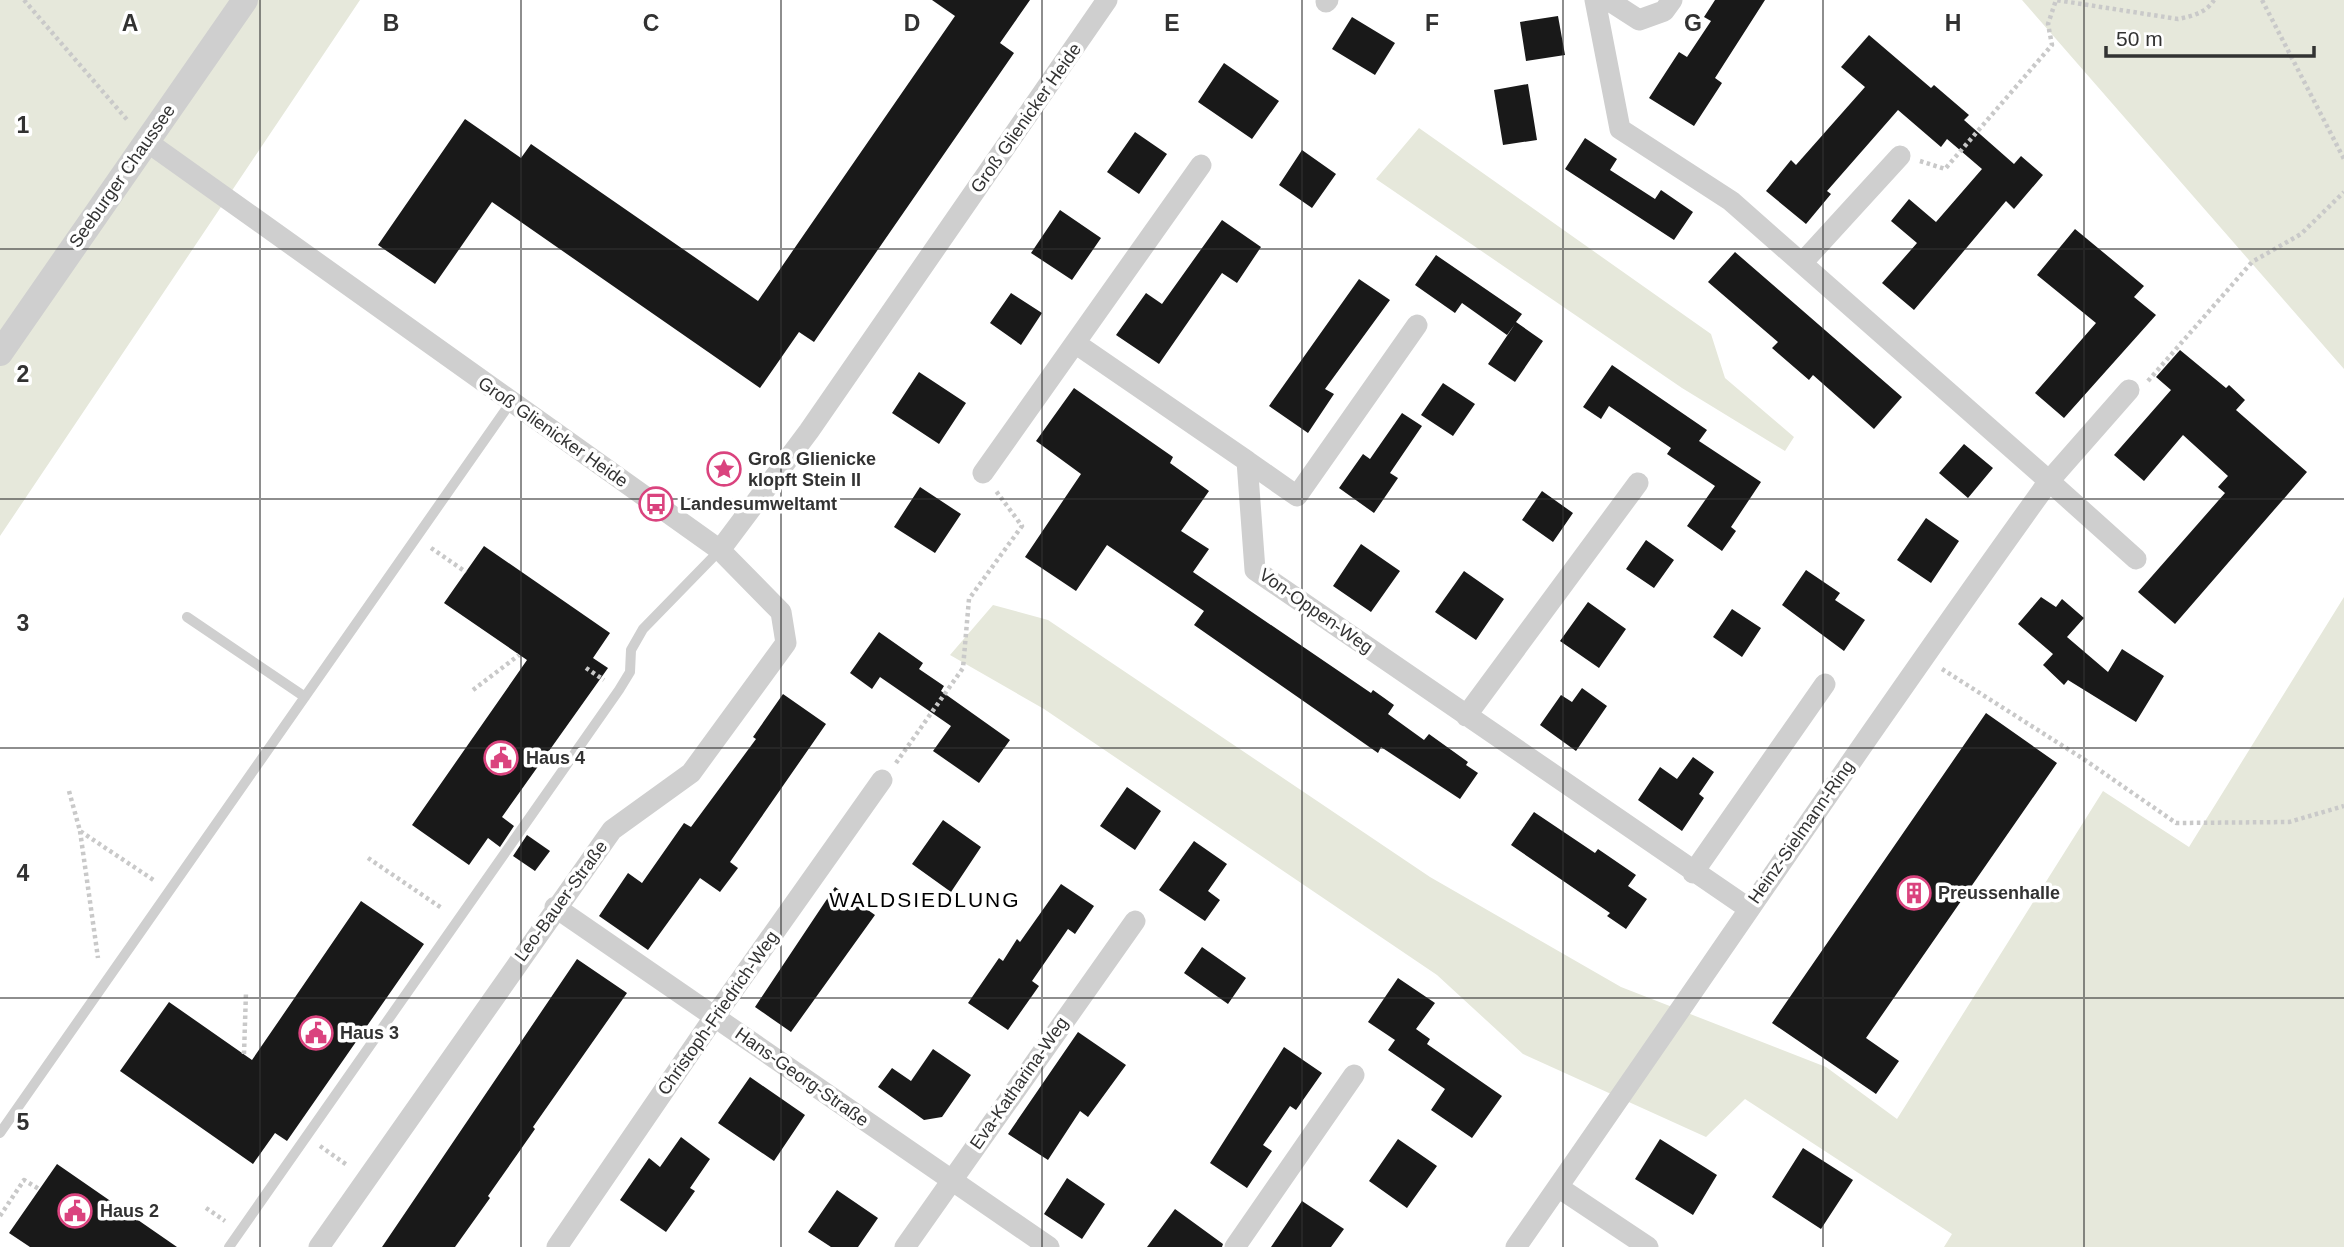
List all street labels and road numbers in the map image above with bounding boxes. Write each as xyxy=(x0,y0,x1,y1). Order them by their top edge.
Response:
street label: Groß Glienicker Heide xyxy=(967,39,1085,197)
street label: Seeburger Chaussee xyxy=(65,101,179,251)
street label: Groß Glienicker Heide xyxy=(474,373,632,491)
street label: Von-Oppen-Weg xyxy=(1255,564,1377,658)
street label: Heinz-Sielmann-Ring xyxy=(1744,757,1858,907)
street label: Leo-Bauer-Straße xyxy=(511,837,611,965)
street label: Christoph-Friedrich-Weg xyxy=(654,927,782,1099)
street label: Eva-Katharina-Weg xyxy=(966,1013,1072,1153)
street label: Hans-Georg-Straße xyxy=(732,1023,872,1131)

